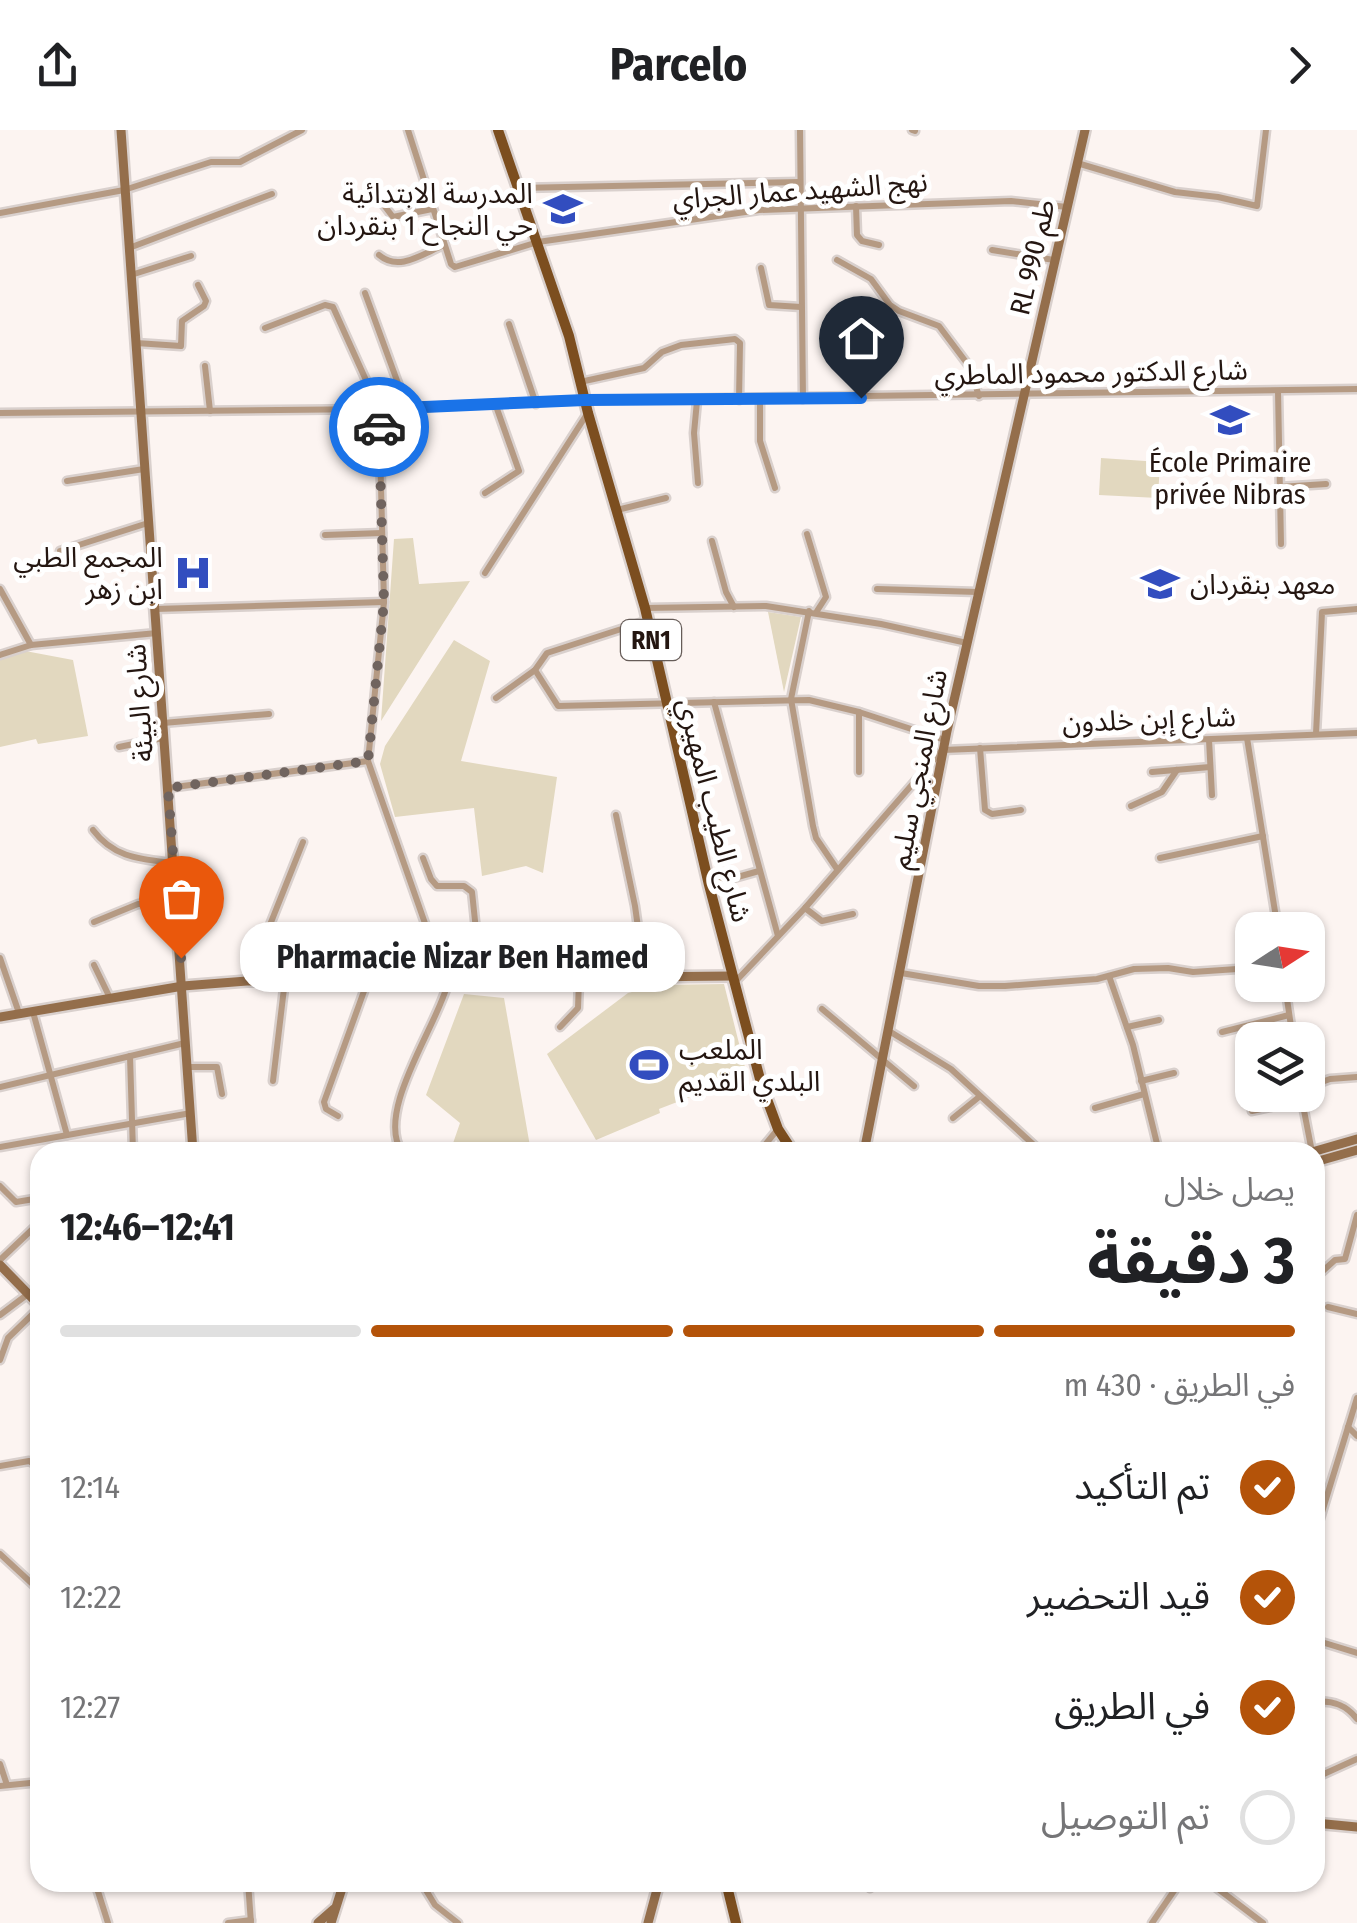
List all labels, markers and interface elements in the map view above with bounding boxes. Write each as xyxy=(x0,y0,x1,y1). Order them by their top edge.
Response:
icon: share xyxy=(30,38,85,93)
text: Parcelo xyxy=(610,38,747,92)
icon: forward xyxy=(1272,38,1327,93)
street label: نهج الشهيد عمار الجراي xyxy=(671,165,929,220)
place label: المدرسة الابتدائية حي النجاح 1 بنقردان xyxy=(317,177,533,246)
school or university icon: المدرسة الابتدائية حي النجاح 1 بنقردان xyxy=(542,188,584,230)
street label: RL طم 990 xyxy=(1003,196,1067,319)
pin xyxy=(819,296,904,399)
icon: home xyxy=(834,311,889,366)
street label: شارع الدكتور محمود الماطري xyxy=(934,353,1248,396)
courier xyxy=(329,377,429,477)
school or university icon: École Primaire privée Nibras xyxy=(1209,399,1251,441)
icon: car xyxy=(352,400,407,455)
place label: École Primaire privée Nibras xyxy=(1149,446,1311,511)
place label: المجمع الطبي ابن زهر xyxy=(13,541,163,606)
hospital icon: المجمع الطبي ابن زهر xyxy=(172,552,214,594)
school or university icon: معهد بنقردان xyxy=(1139,563,1181,605)
place label: معهد بنقردان xyxy=(1190,568,1335,601)
road number: RN1 xyxy=(621,620,681,660)
street label: شارع البيئة xyxy=(119,642,164,763)
street label: شارع المنجي سليم xyxy=(883,667,959,873)
street label: شارع الطيب المهيري xyxy=(666,695,758,927)
street label: شارع إبن خلدون xyxy=(1062,700,1237,743)
pin xyxy=(139,856,224,959)
icon: bag xyxy=(154,871,209,926)
north arrow xyxy=(1235,912,1325,1002)
map controls xyxy=(1235,912,1325,1112)
callout: Pharmacie Nizar Ben Hamed xyxy=(241,923,686,993)
text: Pharmacie Nizar Ben Hamed xyxy=(276,938,649,976)
button: layers xyxy=(1235,1022,1325,1112)
place label: الملعب البلدي القديم xyxy=(679,1033,821,1103)
sports icon: الملعب البلدي القديم xyxy=(628,1044,670,1086)
text: يصل خلال xyxy=(1164,1170,1295,1208)
text: 12:41–12:46 xyxy=(60,1204,235,1250)
text: 3 دقيقة xyxy=(1087,1222,1295,1300)
text: في الطريق · 430 m xyxy=(1064,1366,1295,1404)
icon: check xyxy=(1240,1460,1295,1515)
text: تم التأكيد xyxy=(1074,1463,1210,1509)
text: 12:14 xyxy=(60,1468,120,1506)
icon: check xyxy=(1240,1570,1295,1625)
text: قيد التحضير xyxy=(1027,1573,1210,1619)
text: 12:22 xyxy=(60,1578,122,1616)
icon: check xyxy=(1240,1680,1295,1735)
text: في الطريق xyxy=(1054,1683,1210,1729)
text: 12:27 xyxy=(60,1688,120,1726)
text: تم التوصيل xyxy=(1041,1793,1210,1839)

